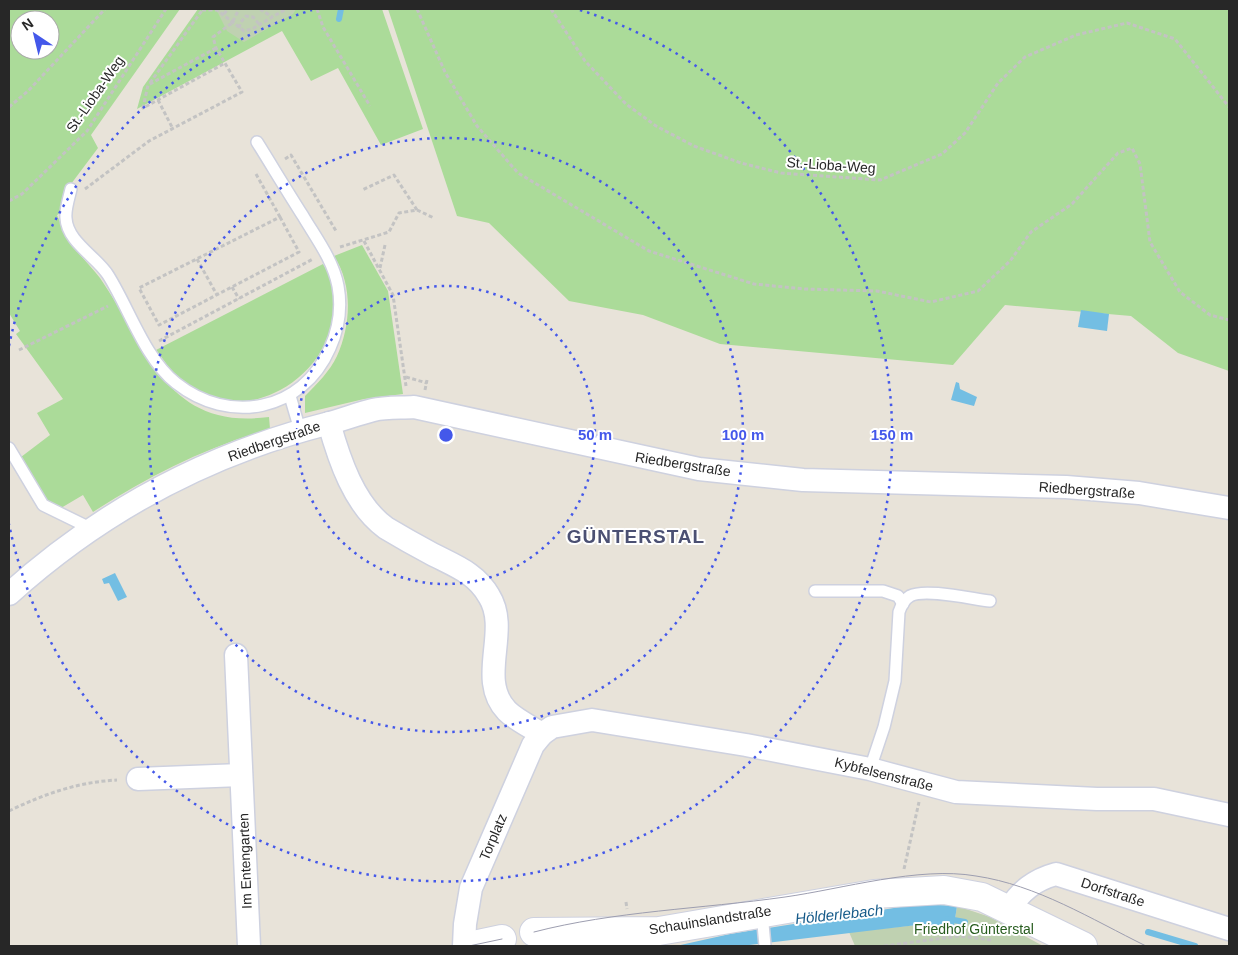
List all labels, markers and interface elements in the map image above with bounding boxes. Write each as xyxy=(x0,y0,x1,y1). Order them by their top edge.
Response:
north arrow xyxy=(10,10,60,60)
text: N xyxy=(19,15,36,34)
street label: St.-Lioba-Weg xyxy=(63,53,127,135)
street label: St.-Lioba-Weg xyxy=(786,154,876,176)
street label: Riedbergstraße xyxy=(226,418,322,464)
centre of rings xyxy=(437,426,455,444)
text: 50 m xyxy=(578,426,612,443)
text: 100 m xyxy=(722,426,764,443)
text: 150 m xyxy=(871,426,913,443)
street label: Riedbergstraße xyxy=(634,449,732,479)
street label: Riedbergstraße xyxy=(1038,479,1136,501)
district label: GÜNTERSTAL xyxy=(567,526,705,547)
street label: Kybfelsenstraße xyxy=(833,754,935,794)
street label: Torplatz xyxy=(476,811,510,863)
street label: Im Entengarten xyxy=(235,813,255,909)
street label: Dorfstraße xyxy=(1079,874,1147,910)
water label: Hölderlebach xyxy=(794,901,884,927)
street label: Schauinslandstraße xyxy=(648,902,773,938)
park label: Friedhof Günterstal xyxy=(914,921,1034,937)

